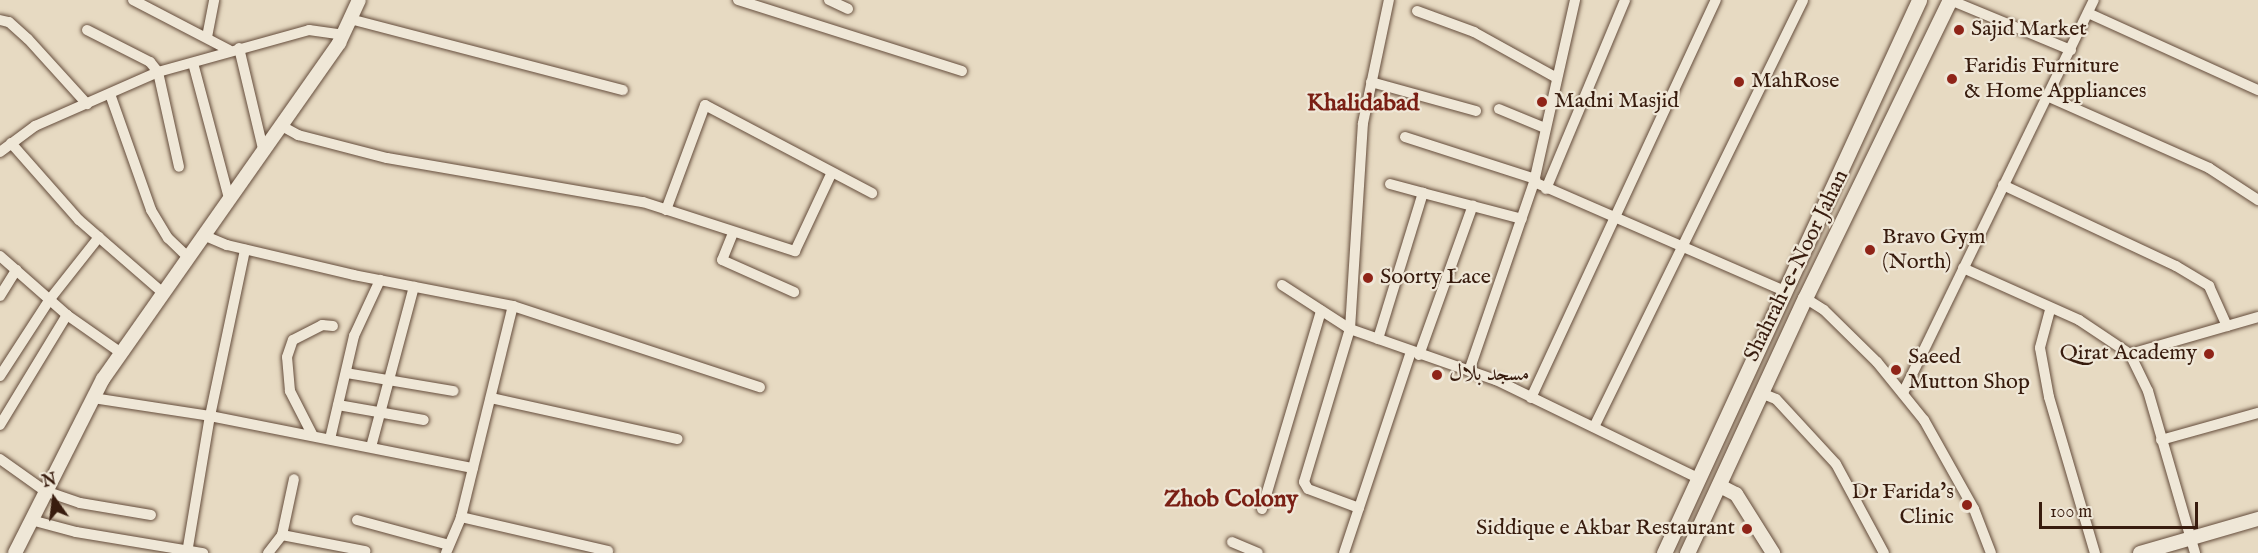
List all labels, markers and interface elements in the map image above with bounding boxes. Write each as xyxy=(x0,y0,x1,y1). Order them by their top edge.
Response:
place label: Sajid Market xyxy=(1971,17,2087,43)
marker: Sajid Market xyxy=(1952,23,1966,37)
place label: Faridis Furniture & Home Appliances xyxy=(1964,53,2147,104)
place label: MahRose xyxy=(1751,69,1839,95)
marker: Faridis Furniture & Home Appliances xyxy=(1945,72,1959,86)
marker: MahRose xyxy=(1732,75,1746,89)
place label: Madni Masjid xyxy=(1554,89,1679,115)
district label: Khalidabad xyxy=(1307,90,1419,118)
marker: Madni Masjid xyxy=(1535,95,1549,109)
street label: Shahrah-e-Noor Jahan xyxy=(1739,166,1855,366)
place label: Bravo Gym (North) xyxy=(1882,224,1985,276)
marker: Bravo Gym (North) xyxy=(1863,243,1877,257)
place label: Soorty Lace xyxy=(1380,265,1491,291)
marker: Soorty Lace xyxy=(1361,271,1375,285)
place label: Qirat Academy xyxy=(2060,341,2197,367)
place label: Saeed Mutton Shop xyxy=(1908,344,2030,396)
marker: Qirat Academy xyxy=(2202,347,2216,361)
place label: مسجد بلال xyxy=(1449,362,1530,388)
marker: Saeed Mutton Shop xyxy=(1889,363,1903,377)
marker: مسجد بلال xyxy=(1430,368,1444,382)
north arrow xyxy=(24,469,84,529)
text: N xyxy=(41,470,59,493)
place label: Dr Farida's Clinic xyxy=(1852,479,1954,530)
district label: Zhob Colony xyxy=(1164,486,1298,514)
scale bar xyxy=(2042,490,2201,528)
marker: Dr Farida's Clinic xyxy=(1958,496,1976,514)
text: 100 m xyxy=(2050,501,2092,524)
place label: Siddique e Akbar Restaurant xyxy=(1476,516,1735,542)
marker: Siddique e Akbar Restaurant xyxy=(1740,522,1754,536)

